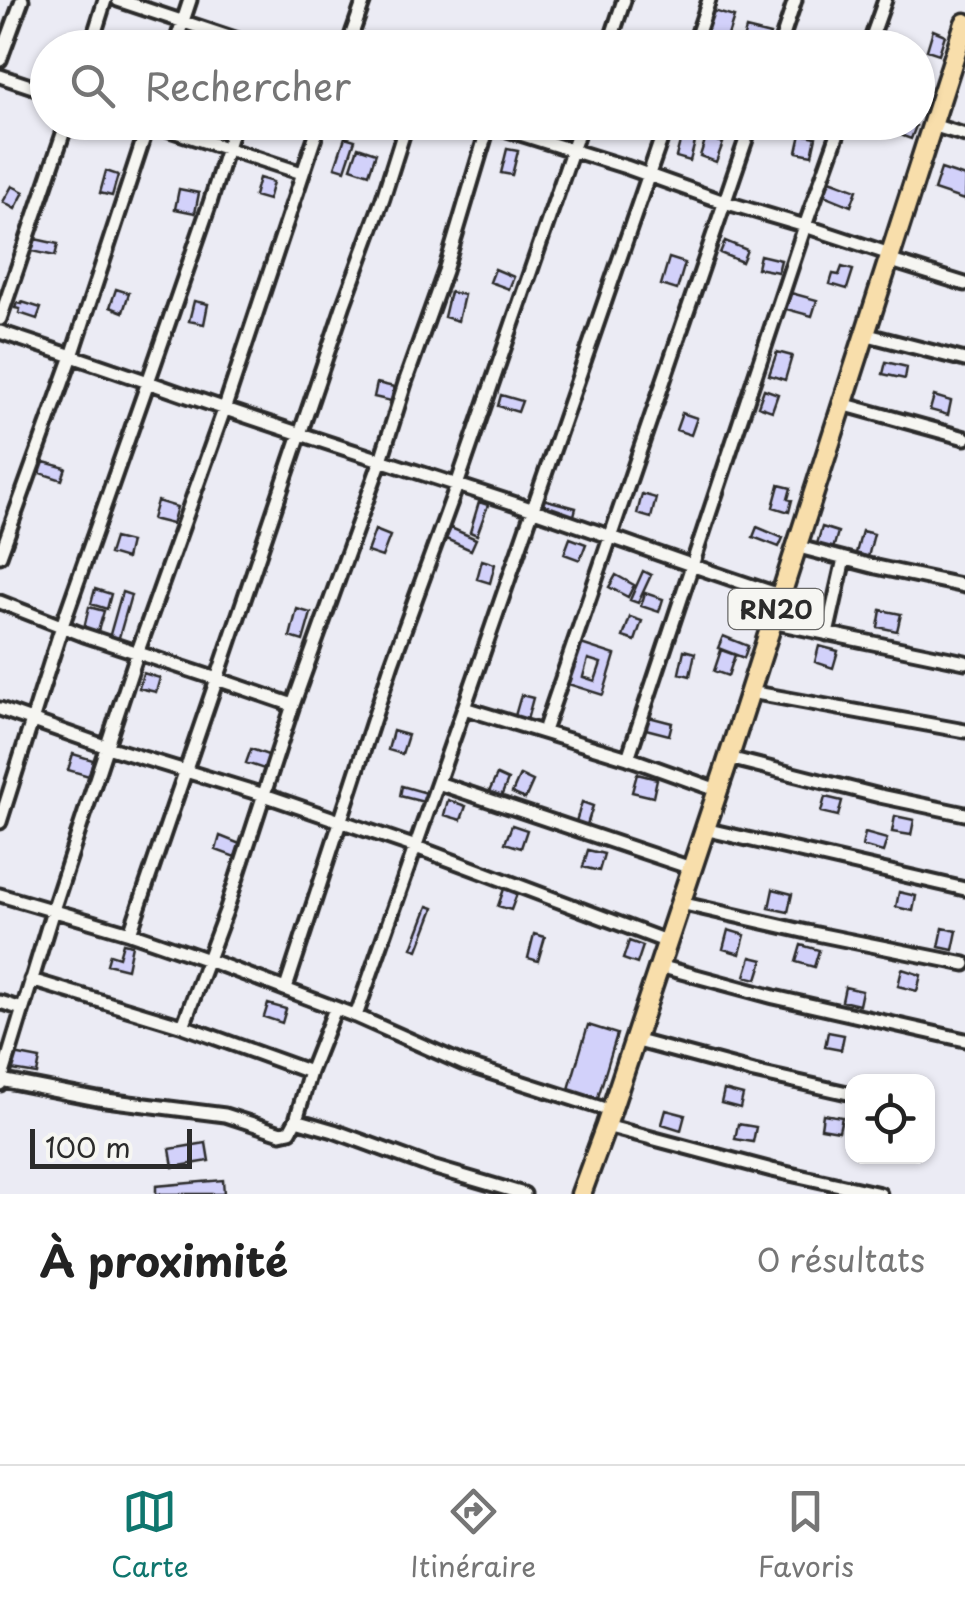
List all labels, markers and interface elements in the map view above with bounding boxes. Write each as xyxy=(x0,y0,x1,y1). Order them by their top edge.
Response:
search box xyxy=(30,30,935,140)
text: Rechercher xyxy=(145,57,351,114)
icon: search xyxy=(65,58,120,113)
road number: RN20 xyxy=(728,589,824,629)
map controls xyxy=(845,1074,935,1164)
button: locate xyxy=(845,1074,935,1164)
scale bar xyxy=(30,1124,192,1168)
text: 100 m xyxy=(45,1125,131,1168)
text: À proximité xyxy=(40,1228,288,1291)
text: 0 résultats xyxy=(757,1235,925,1283)
tab: Carte xyxy=(111,1484,189,1587)
tab: Itinéraire xyxy=(410,1484,536,1587)
tab: Favoris xyxy=(758,1484,854,1587)

